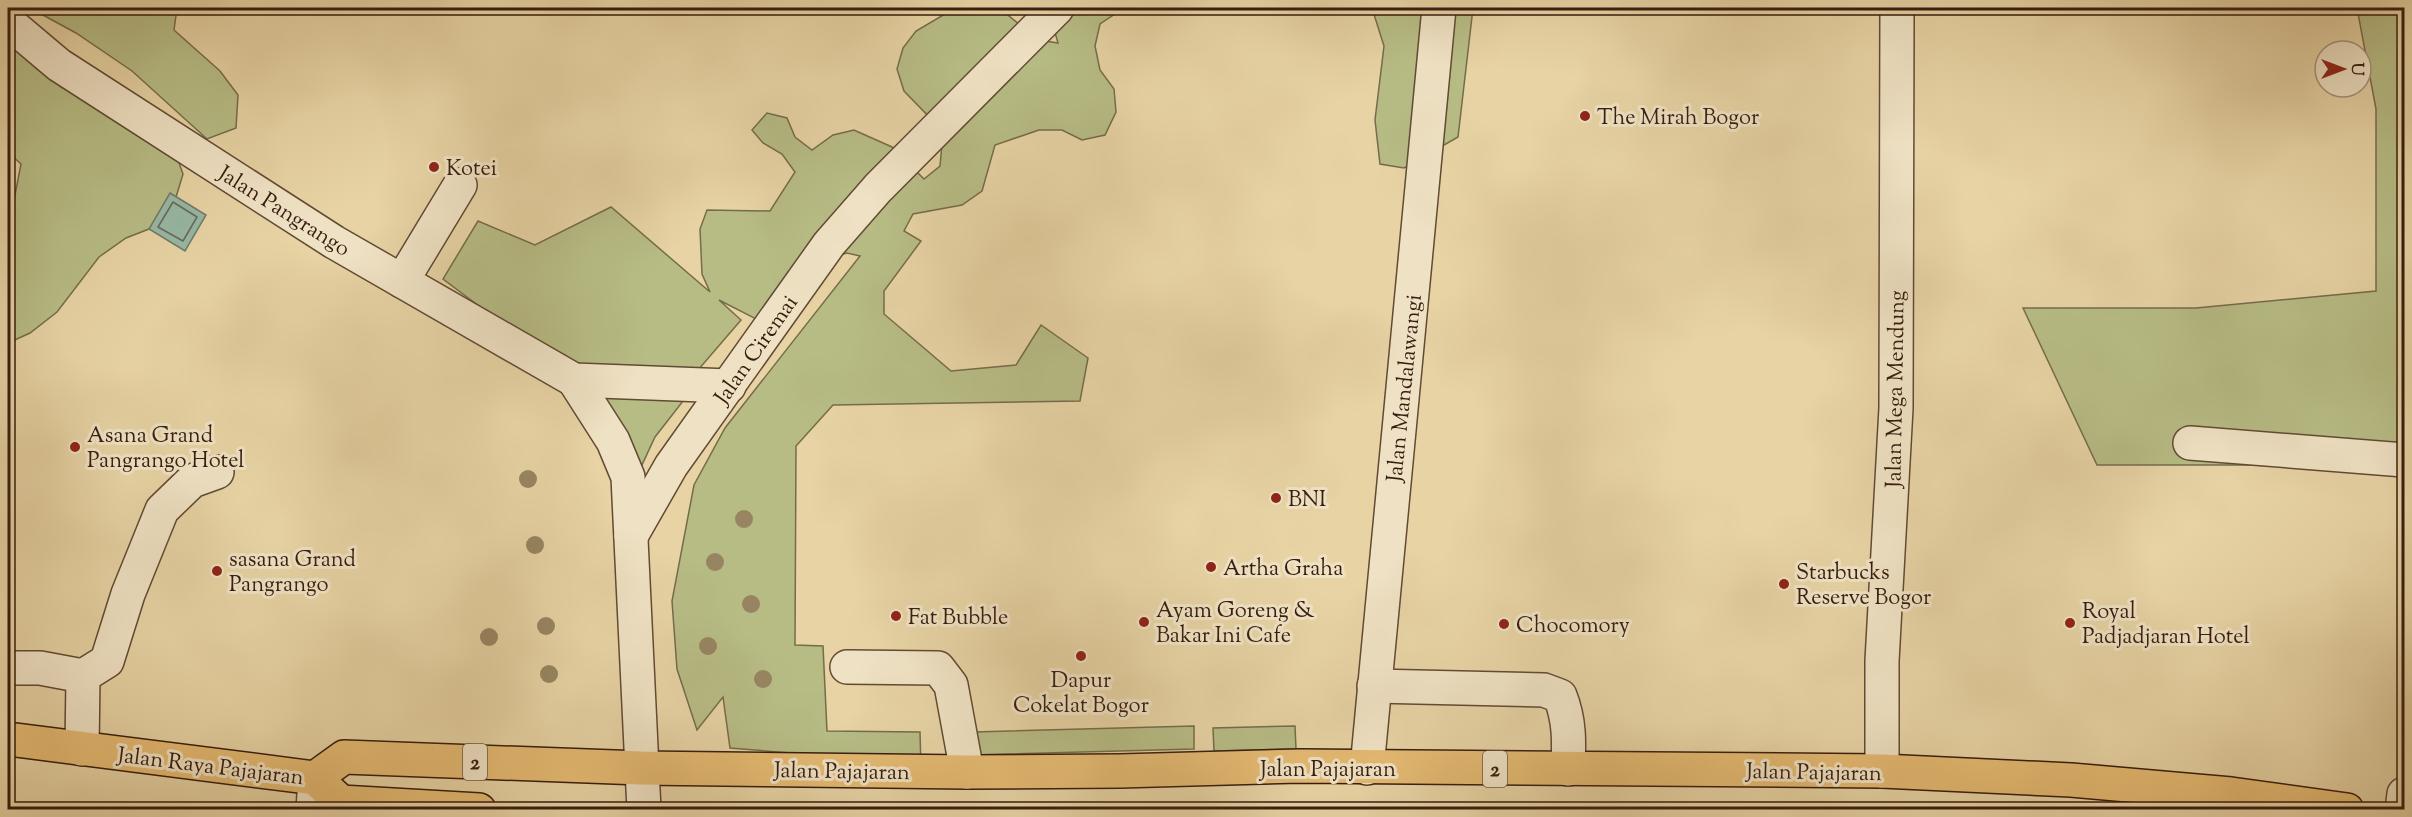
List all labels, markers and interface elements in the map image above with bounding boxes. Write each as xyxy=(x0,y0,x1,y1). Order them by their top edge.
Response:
north arrow xyxy=(2313,39,2373,99)
text: U xyxy=(2344,62,2367,76)
place label: The Mirah Bogor xyxy=(1597,103,1759,135)
marker: The Mirah Bogor xyxy=(1578,109,1592,123)
place label: Kotei xyxy=(446,154,497,186)
street label: Jalan Pangrango xyxy=(210,159,356,266)
marker: Kotei xyxy=(427,160,441,174)
street label: Jalan Ciremai xyxy=(707,289,807,413)
street label: Jalan Mega Mendung xyxy=(1879,290,1915,489)
street label: Jalan Mandalawangi xyxy=(1380,293,1432,485)
place label: Asana Grand Pangrango Hotel xyxy=(87,421,244,478)
marker: Asana Grand Pangrango Hotel xyxy=(68,440,82,454)
place label: BNI xyxy=(1288,485,1326,517)
marker: BNI xyxy=(1269,491,1283,505)
place label: sasana Grand Pangrango xyxy=(229,545,356,602)
place label: Artha Graha xyxy=(1223,554,1343,586)
place label: Starbucks Reserve Bogor xyxy=(1796,558,1931,615)
marker: Artha Graha xyxy=(1204,560,1218,574)
marker: sasana Grand Pangrango xyxy=(210,564,224,578)
marker: Starbucks Reserve Bogor xyxy=(1777,577,1791,591)
place label: Ayam Goreng & Bakar Ini Cafe xyxy=(1156,596,1314,653)
place label: Royal Padjadjaran Hotel xyxy=(2082,597,2250,654)
place label: Fat Bubble xyxy=(908,603,1008,635)
marker: Fat Bubble xyxy=(889,609,903,623)
place label: Chocomory xyxy=(1516,611,1630,643)
marker: Ayam Goreng & Bakar Ini Cafe xyxy=(1137,615,1151,629)
marker: Royal Padjadjaran Hotel xyxy=(2063,616,2077,630)
marker: Chocomory xyxy=(1497,617,1511,631)
marker: Dapur Cokelat Bogor xyxy=(1074,649,1088,663)
place label: Dapur Cokelat Bogor xyxy=(1013,666,1149,723)
street label: Jalan Raya Pajajaran xyxy=(115,741,306,795)
road number: 2 xyxy=(463,744,487,780)
road number: 2 xyxy=(1483,751,1507,787)
street label: Jalan Pajajaran xyxy=(1259,755,1396,787)
street label: Jalan Pajajaran xyxy=(773,756,910,790)
street label: Jalan Pajajaran xyxy=(1745,757,1882,791)

